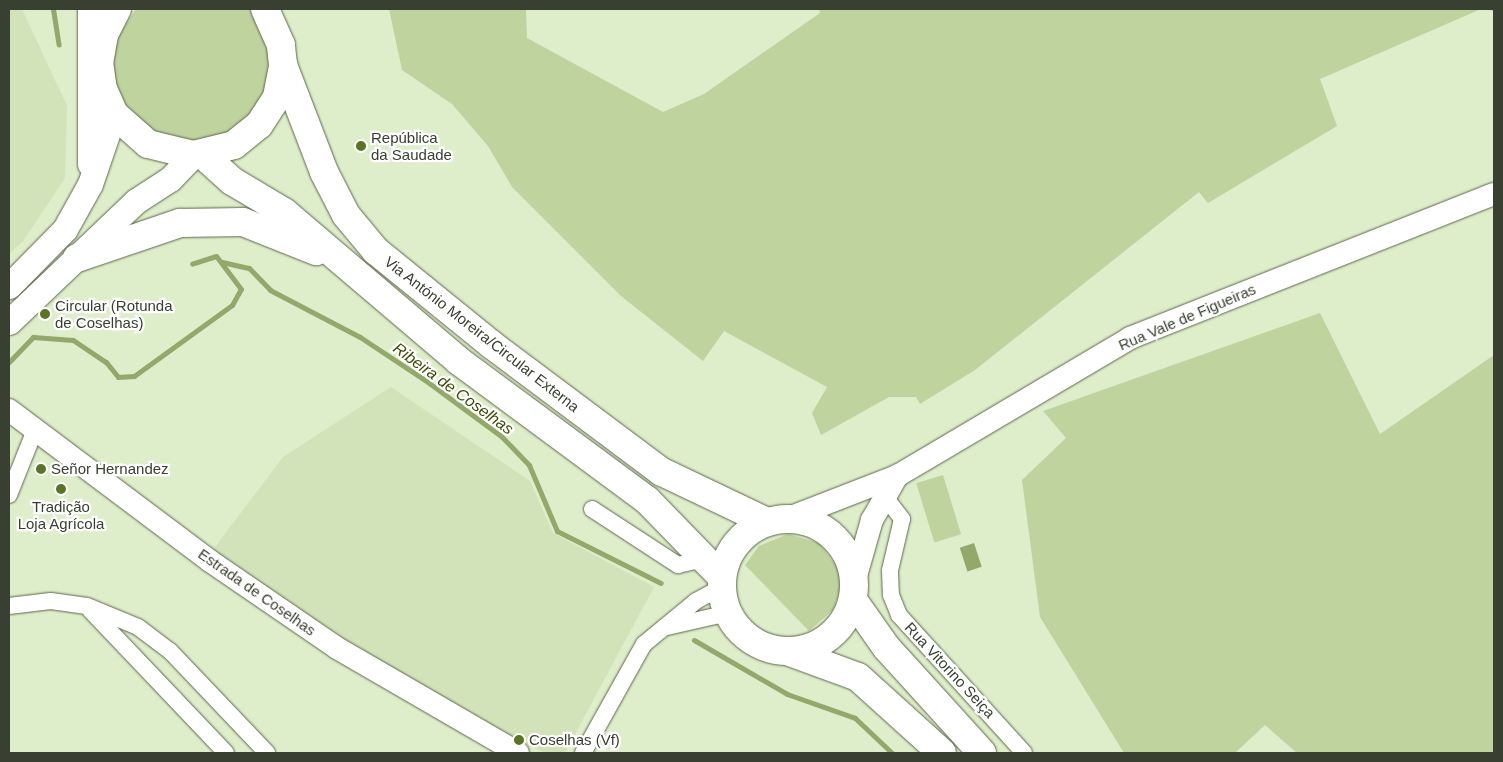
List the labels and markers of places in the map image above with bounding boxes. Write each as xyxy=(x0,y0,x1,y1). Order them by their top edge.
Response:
place label: República da Saudade xyxy=(371,128,452,163)
marker: República da Saudade xyxy=(355,140,367,152)
place label: Circular (Rotunda de Coselhas) xyxy=(55,296,173,331)
marker: Circular (Rotunda de Coselhas) xyxy=(39,308,51,320)
place label: Señor Hernandez xyxy=(51,460,169,478)
marker: Señor Hernandez xyxy=(35,463,47,475)
marker: Tradição Loja Agrícola xyxy=(55,483,67,495)
place label: Tradição Loja Agrícola xyxy=(17,497,105,532)
place label: Coselhas (Vf) xyxy=(529,731,620,749)
marker: Coselhas (Vf) xyxy=(513,734,525,746)

